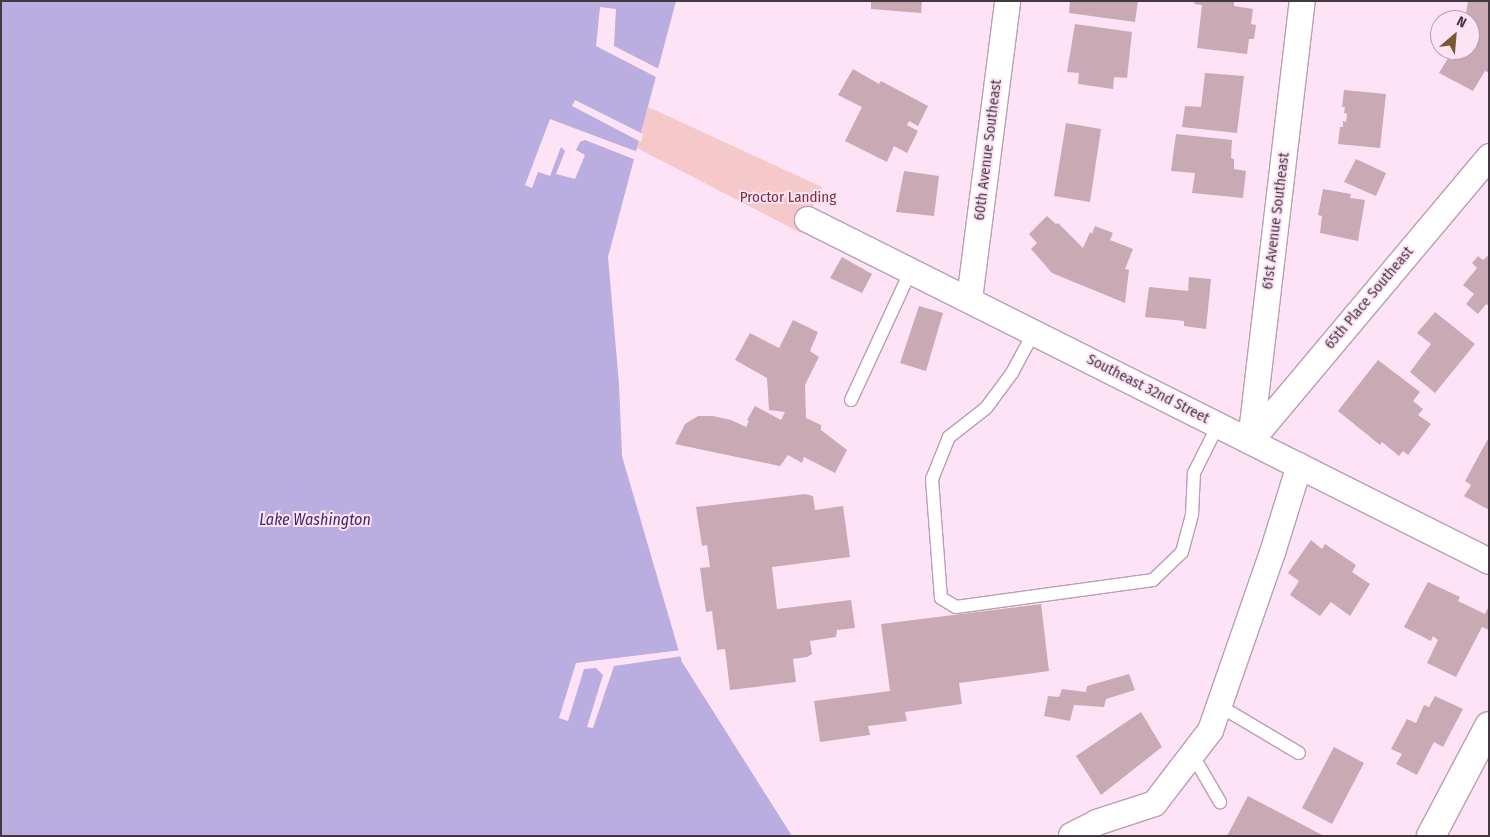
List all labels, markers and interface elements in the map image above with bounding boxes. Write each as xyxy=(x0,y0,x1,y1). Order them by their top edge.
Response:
north arrow xyxy=(1430,10,1480,60)
text: N xyxy=(1454,13,1469,32)
street label: 60th Avenue Southeast xyxy=(970,78,1006,222)
street label: 61st Avenue Southeast xyxy=(1259,151,1293,291)
park label: Proctor Landing xyxy=(740,189,836,207)
street label: 65th Place Southeast xyxy=(1321,243,1417,353)
street label: Southeast 32nd Street xyxy=(1084,350,1212,428)
water label: Lake Washington xyxy=(259,510,371,530)

